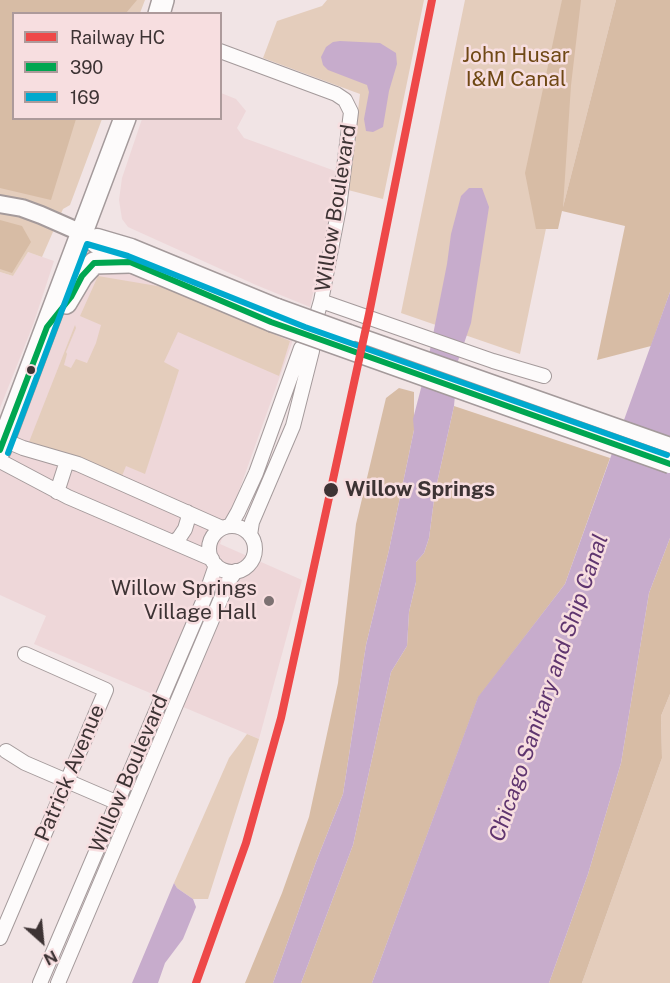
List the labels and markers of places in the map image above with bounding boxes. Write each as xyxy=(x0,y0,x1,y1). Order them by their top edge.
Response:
unlabelled marker xyxy=(25,364,37,376)
place label: Willow Springs xyxy=(345,477,495,503)
marker: Willow Springs xyxy=(322,481,340,499)
place label: Willow Springs Village Hall xyxy=(111,576,257,626)
marker: Willow Springs Village Hall xyxy=(262,594,276,608)

